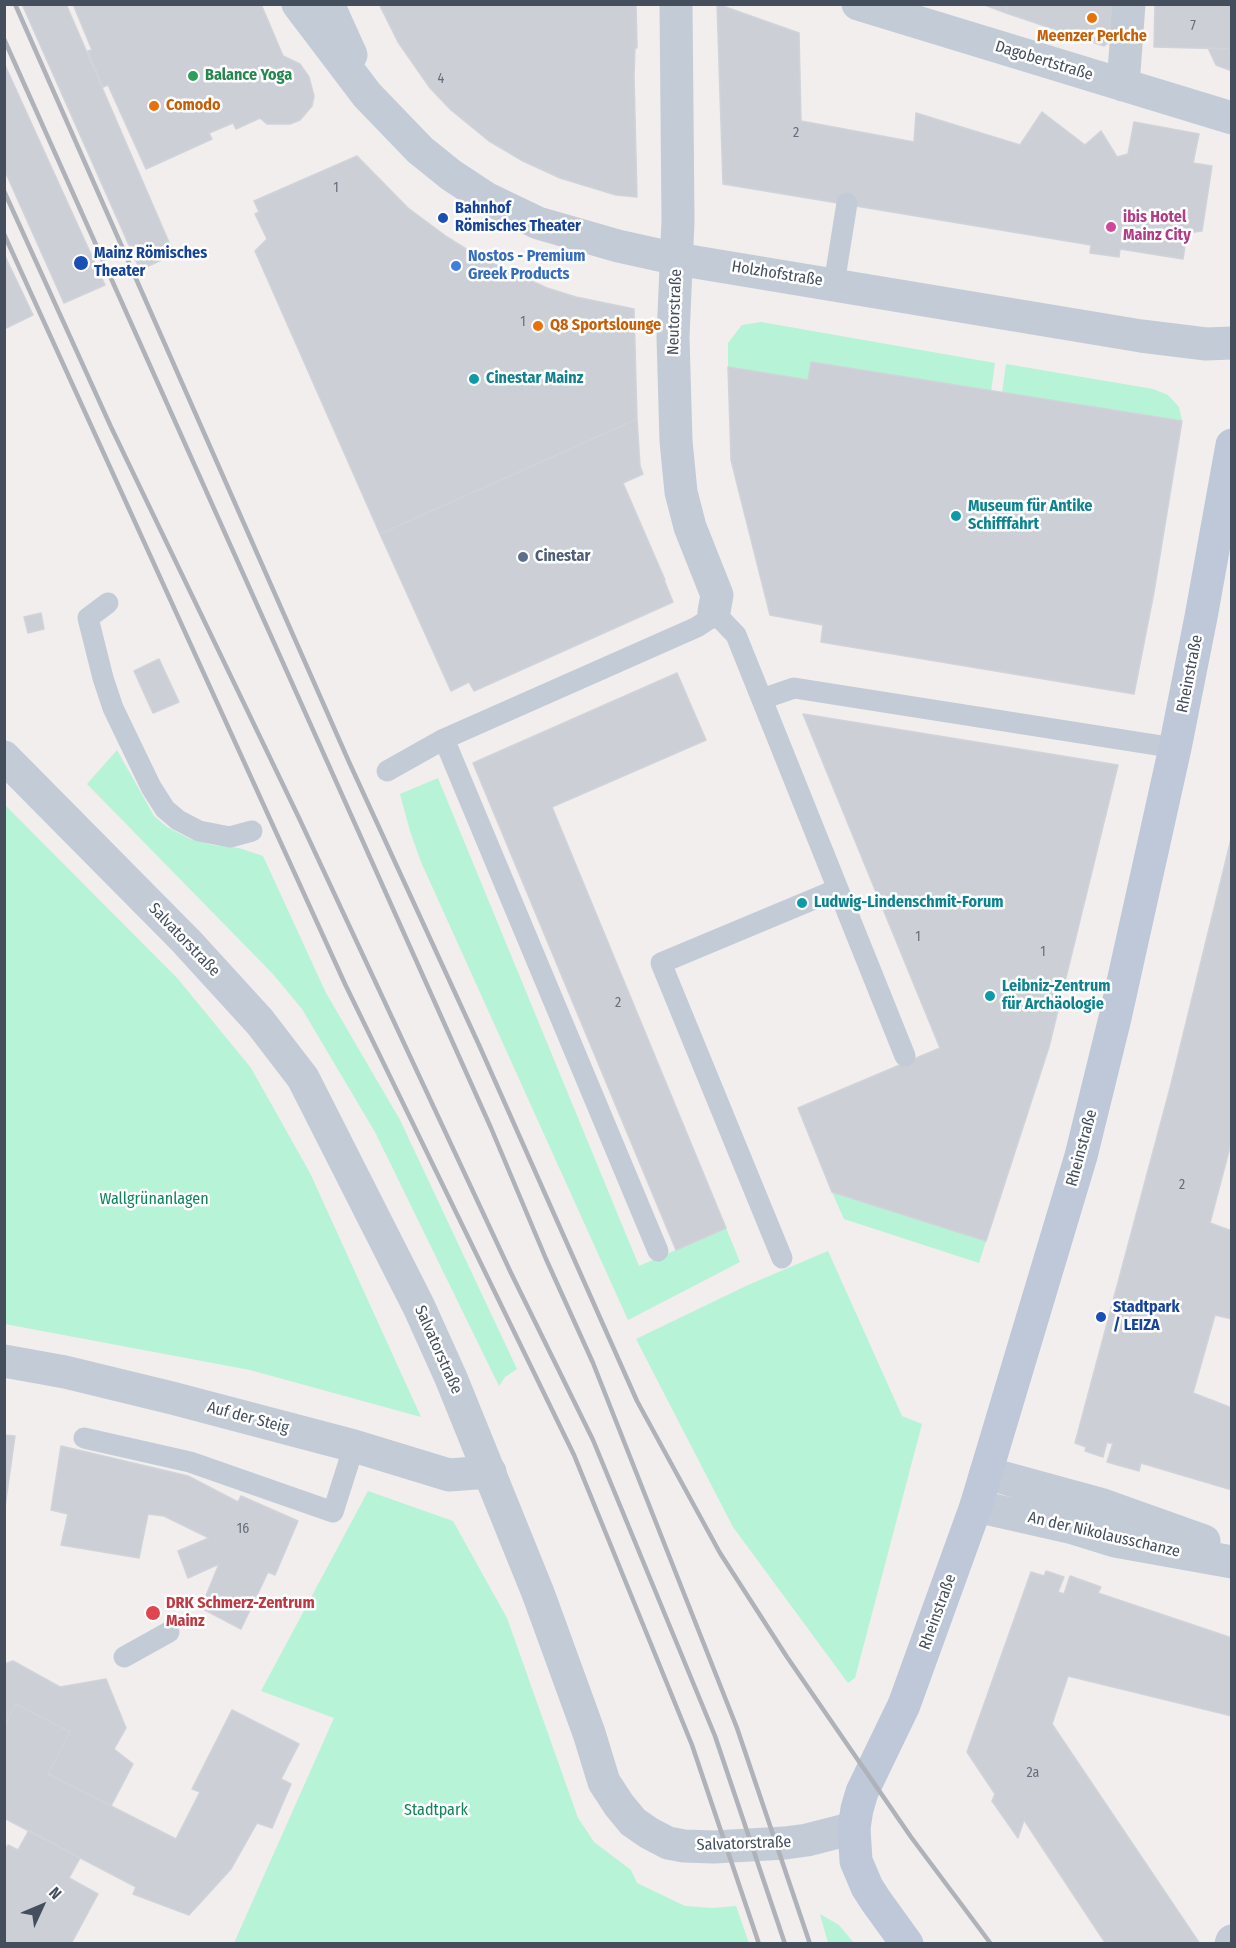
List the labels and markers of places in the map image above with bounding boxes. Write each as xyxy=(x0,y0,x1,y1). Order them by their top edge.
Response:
marker: Meenzer Perlche xyxy=(1085,11,1099,25)
place label: Meenzer Perlche xyxy=(1037,27,1147,47)
place label: Balance Yoga xyxy=(205,66,292,86)
marker: Balance Yoga xyxy=(186,69,200,83)
place label: Comodo xyxy=(166,96,221,116)
marker: Comodo xyxy=(147,99,161,113)
place label: Bahnhof Römisches Theater xyxy=(455,199,581,237)
place label: ibis Hotel Mainz City xyxy=(1123,208,1191,246)
marker: Bahnhof Römisches Theater xyxy=(436,211,450,225)
marker: ibis Hotel Mainz City xyxy=(1104,220,1118,234)
place label: Mainz Römisches Theater xyxy=(94,244,207,282)
place label: Nostos - Premium Greek Products xyxy=(468,247,585,285)
marker: Mainz Römisches Theater xyxy=(72,254,90,272)
marker: Nostos - Premium Greek Products xyxy=(449,259,463,273)
place label: Q8 Sportslounge xyxy=(550,316,661,336)
marker: Q8 Sportslounge xyxy=(531,319,545,333)
place label: Cinestar Mainz xyxy=(486,369,583,389)
marker: Cinestar Mainz xyxy=(467,372,481,386)
place label: Museum für Antike Schifffahrt xyxy=(968,497,1092,535)
marker: Museum für Antike Schifffahrt xyxy=(949,509,963,523)
place label: Cinestar xyxy=(535,547,590,567)
marker: Cinestar xyxy=(516,550,530,564)
place label: Ludwig-Lindenschmit-Forum xyxy=(814,893,1003,913)
marker: Ludwig-Lindenschmit-Forum xyxy=(795,896,809,910)
place label: Leibniz-Zentrum für Archäologie xyxy=(1002,977,1110,1015)
marker: Leibniz-Zentrum für Archäologie xyxy=(983,989,997,1003)
place label: Stadtpark / LEIZA xyxy=(1113,1298,1180,1336)
marker: Stadtpark / LEIZA xyxy=(1094,1310,1108,1324)
place label: DRK Schmerz-Zentrum Mainz xyxy=(166,1594,315,1632)
marker: DRK Schmerz-Zentrum Mainz xyxy=(144,1604,162,1622)

